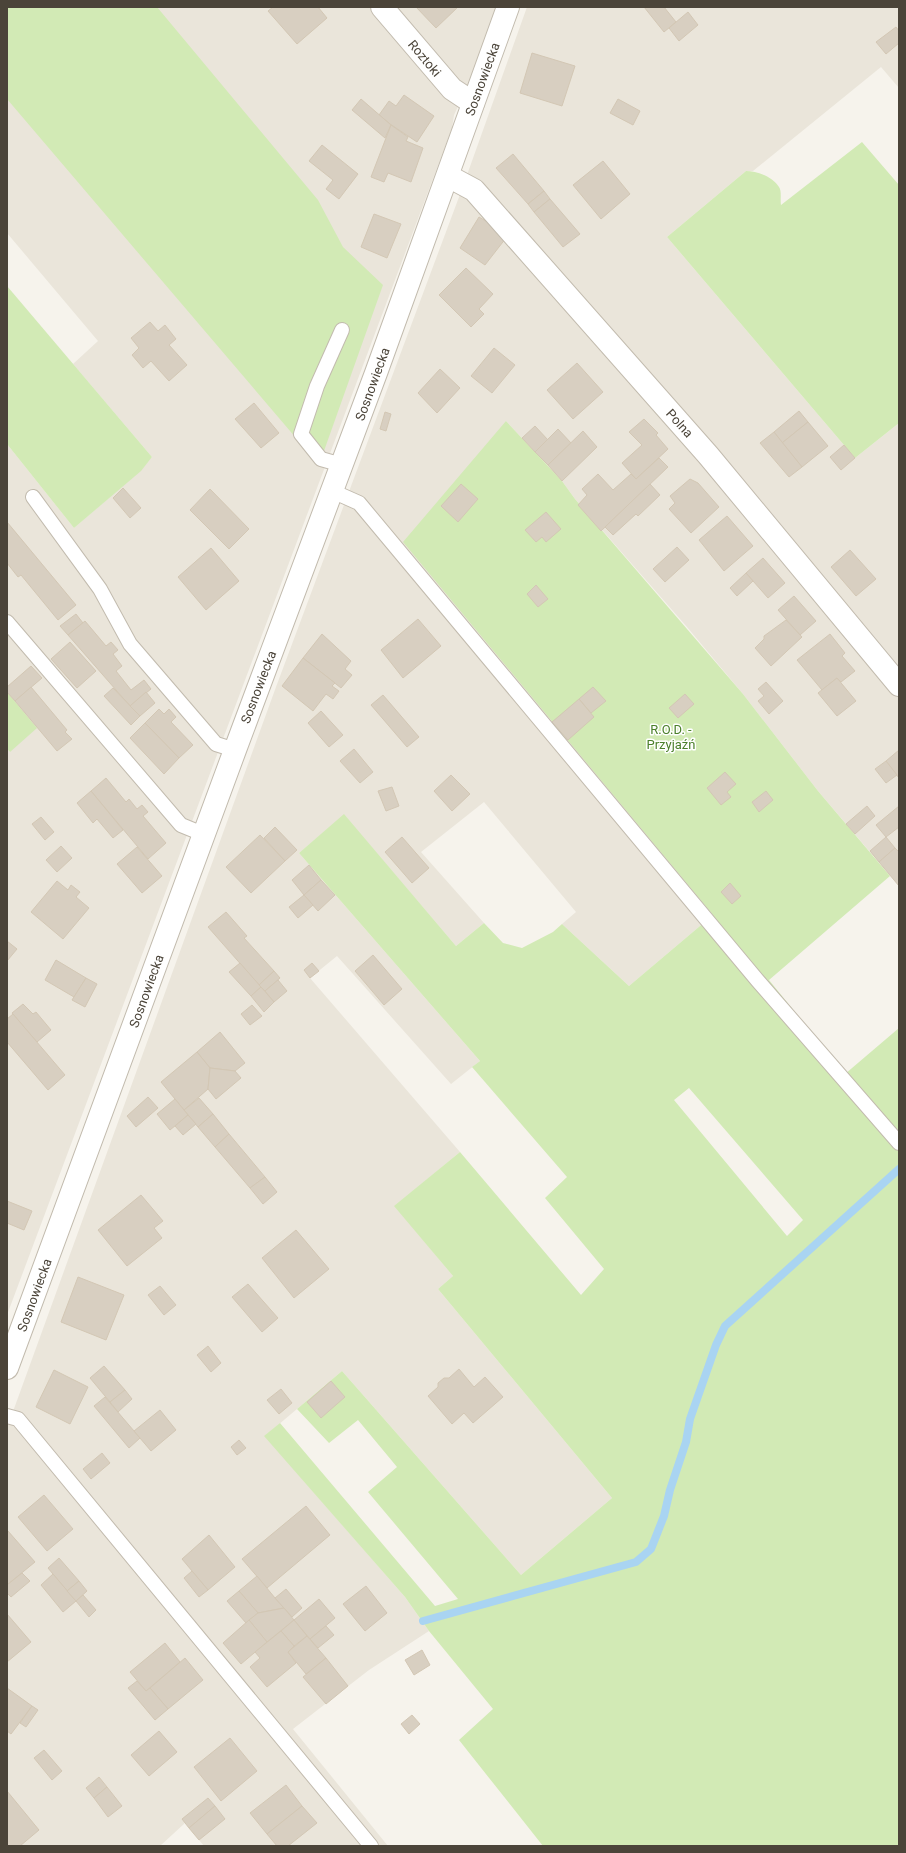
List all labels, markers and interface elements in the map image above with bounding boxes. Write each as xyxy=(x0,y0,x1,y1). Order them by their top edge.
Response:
street label: Roztoki xyxy=(405,37,444,80)
street label: Sosnowiecka xyxy=(462,41,503,118)
street label: Sosnowiecka xyxy=(352,346,393,423)
street label: Polna xyxy=(663,406,696,441)
street label: Sosnowiecka xyxy=(238,649,279,726)
park label: R.O.D. - Przyjaźń xyxy=(646,722,696,752)
street label: Sosnowiecka xyxy=(126,953,167,1030)
street label: Sosnowiecka xyxy=(14,1257,55,1334)

